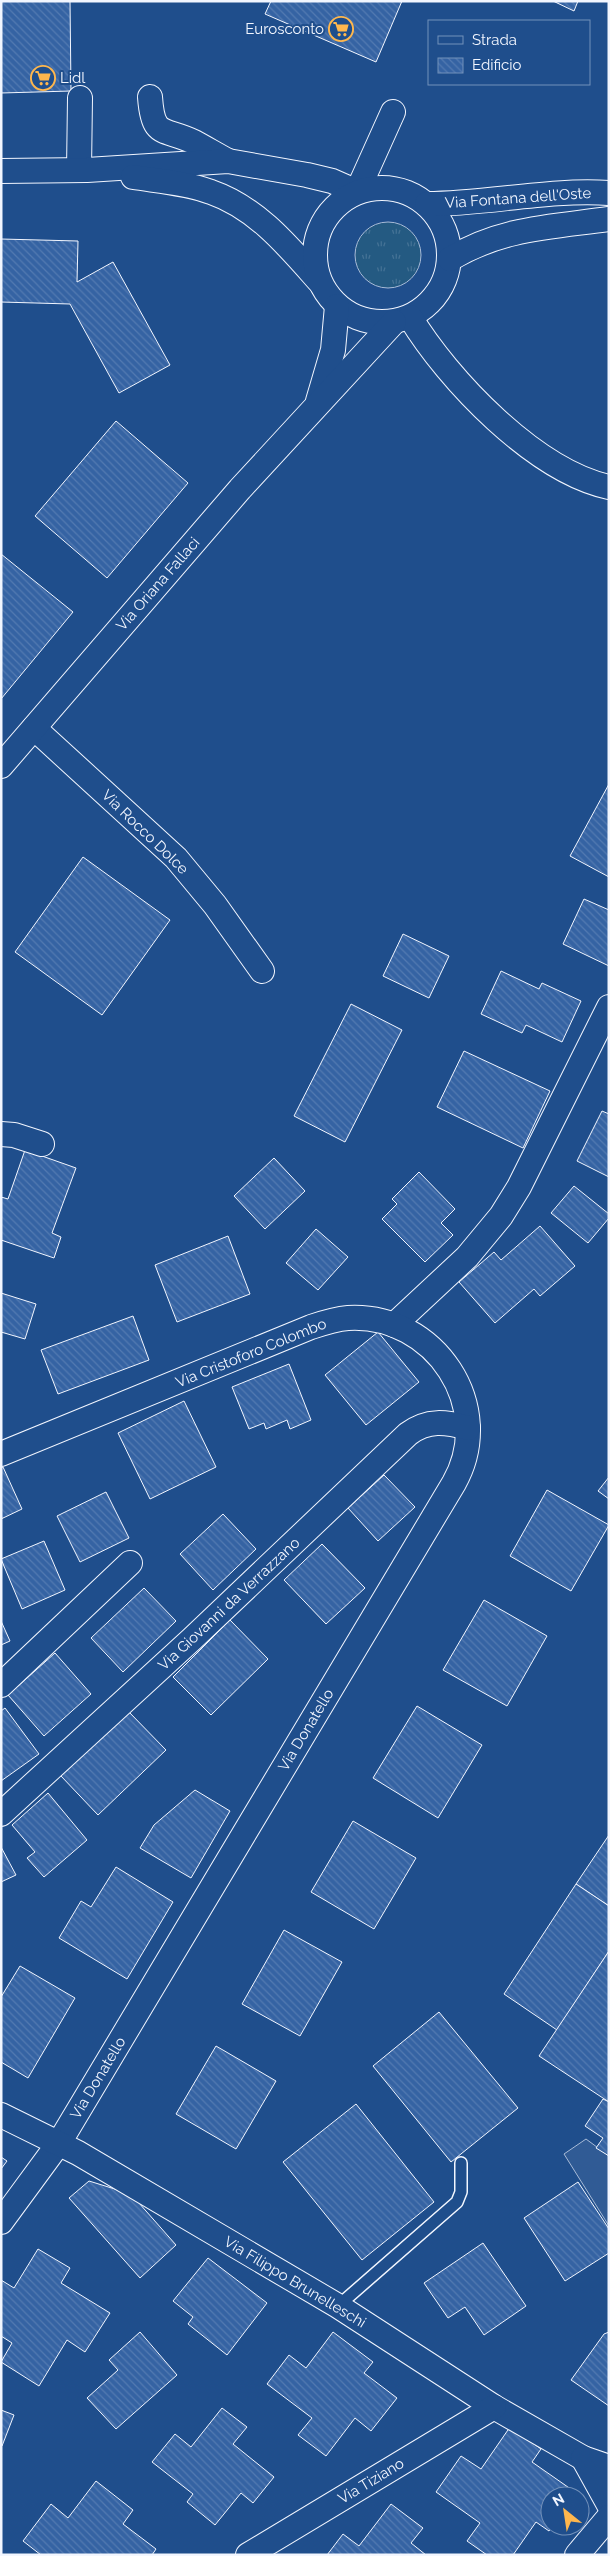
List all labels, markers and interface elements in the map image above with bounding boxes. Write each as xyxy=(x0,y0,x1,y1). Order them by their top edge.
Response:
supermarket icon: Eurosconto xyxy=(328,16,354,42)
place label: Eurosconto xyxy=(245,20,324,38)
legend xyxy=(428,20,590,85)
text: Strada xyxy=(472,31,517,49)
text: Edificio xyxy=(472,56,522,74)
supermarket icon: Lidl xyxy=(30,65,56,91)
place label: Lidl xyxy=(60,69,86,87)
street label: Via Fontana dell'Oste xyxy=(444,184,592,212)
street label: Via Oriana Fallaci xyxy=(113,534,203,634)
street label: Via Rocco Dolce xyxy=(98,786,192,878)
street label: Via Cristoforo Colombo xyxy=(173,1315,329,1391)
street label: Via Giovanni da Verrazzano xyxy=(155,1534,303,1674)
street label: Via Donatello xyxy=(274,1686,338,1774)
street label: Via Donatello xyxy=(66,2034,130,2122)
street label: Via Filippo Brunelleschi xyxy=(221,2232,369,2332)
street label: Via Tiziano xyxy=(335,2454,407,2508)
north arrow xyxy=(540,2486,590,2536)
text: N xyxy=(550,2490,567,2509)

